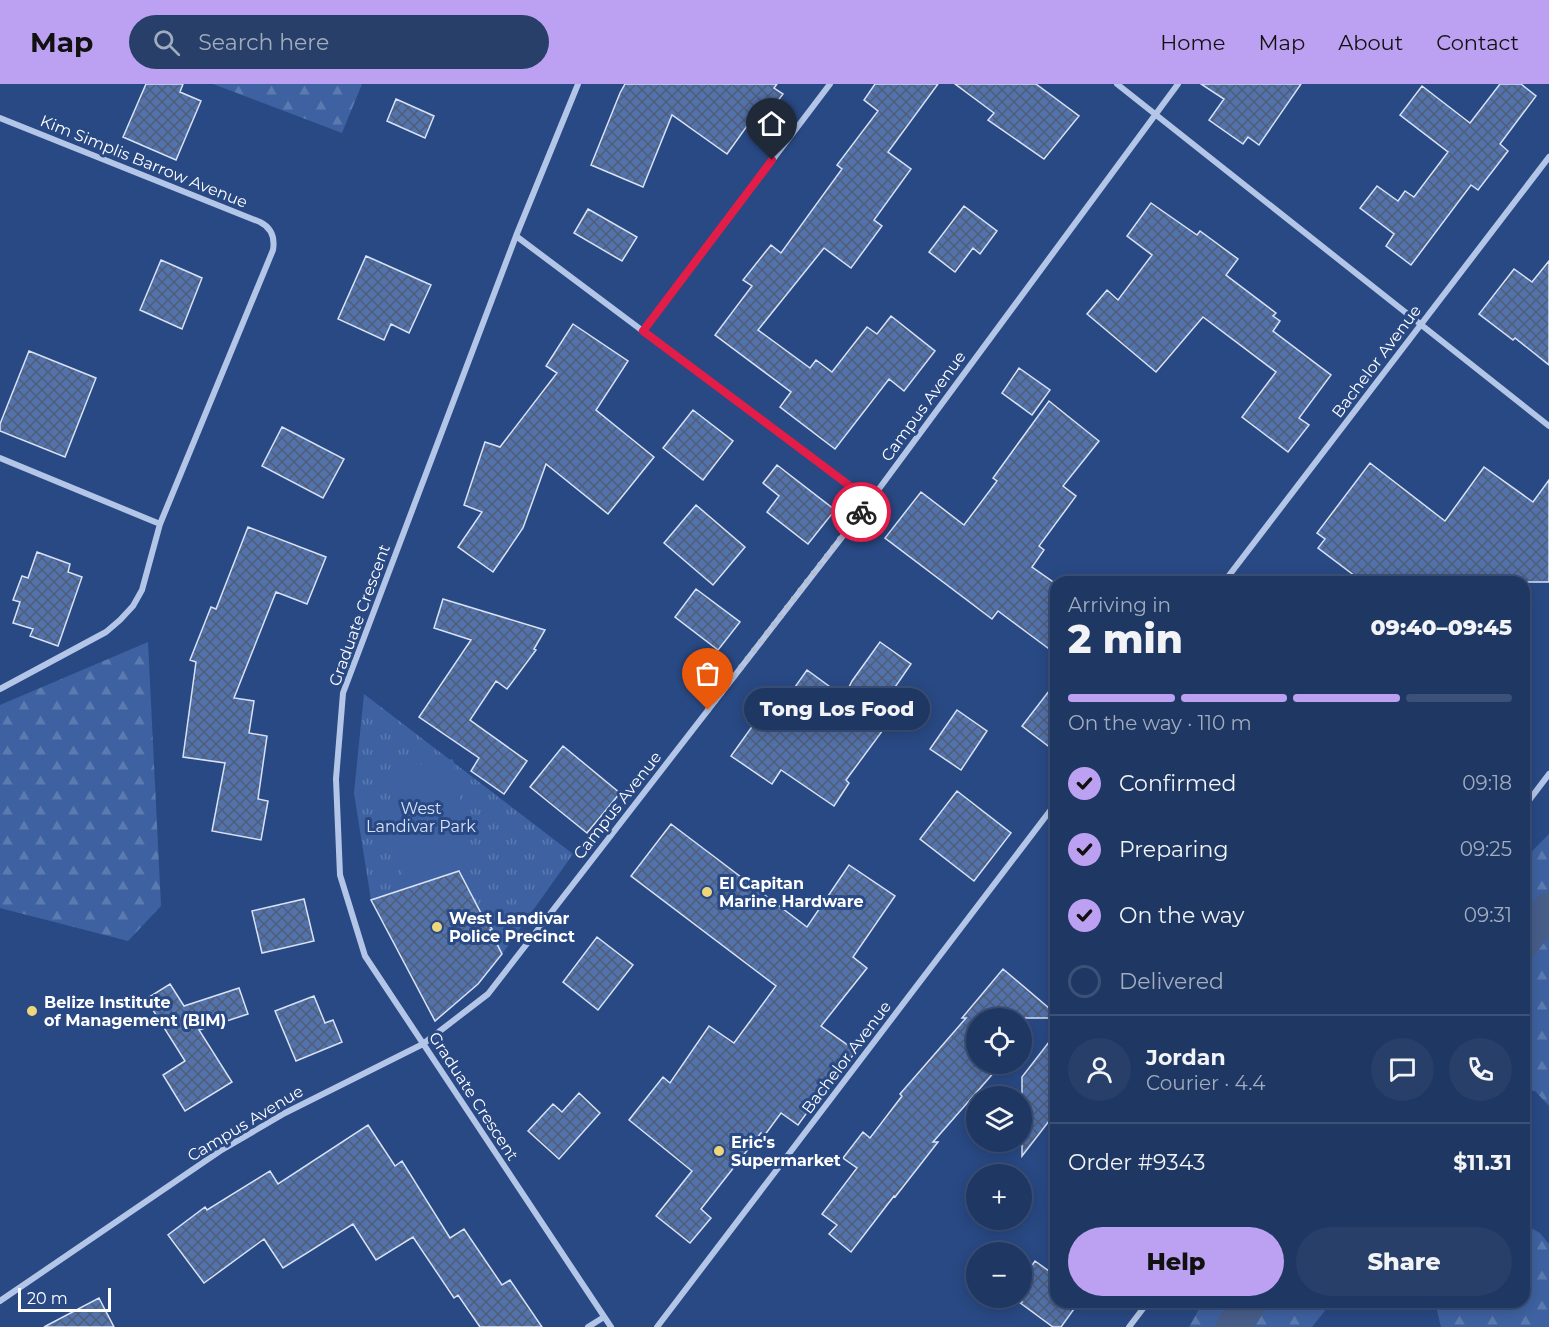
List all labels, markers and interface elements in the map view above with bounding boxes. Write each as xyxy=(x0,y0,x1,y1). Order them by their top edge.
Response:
search box xyxy=(129,15,549,69)
text: Map xyxy=(30,25,93,59)
icon: search xyxy=(150,26,183,59)
text: Search here xyxy=(198,29,329,56)
text: Home xyxy=(1160,30,1225,55)
text: Map xyxy=(1258,30,1305,55)
text: About xyxy=(1338,30,1403,55)
text: Contact xyxy=(1436,30,1519,55)
pin xyxy=(746,98,797,160)
icon: home xyxy=(755,107,788,140)
street label: Kim Simplis Barrow Avenue xyxy=(37,111,250,212)
street label: Bachelor Avenue xyxy=(1328,301,1425,421)
street label: Campus Avenue xyxy=(877,347,970,465)
courier xyxy=(831,482,891,542)
icon: bike xyxy=(845,496,878,529)
street label: Graduate Crescent xyxy=(325,541,394,689)
text: Arriving in xyxy=(1068,593,1171,617)
text: 09:40–09:45 xyxy=(1371,614,1512,641)
text: 2 min xyxy=(1068,615,1183,663)
pin xyxy=(682,648,733,710)
icon: bag xyxy=(691,657,724,690)
callout: Tong Los Food xyxy=(744,689,930,731)
text: Tong Los Food xyxy=(760,697,914,721)
text: On the way · 110 m xyxy=(1068,711,1252,735)
street label: Campus Avenue xyxy=(569,748,665,863)
icon: check xyxy=(1068,767,1101,800)
text: Confirmed xyxy=(1119,770,1236,797)
text: 09:18 xyxy=(1462,771,1512,795)
park label: West Landivar Park xyxy=(366,799,476,836)
icon: check xyxy=(1068,833,1101,866)
text: Preparing xyxy=(1119,836,1228,863)
text: 09:25 xyxy=(1460,837,1512,861)
place label: El Capitan Marine Hardware xyxy=(719,874,864,911)
marker: El Capitan Marine Hardware xyxy=(700,885,714,899)
icon: check xyxy=(1068,899,1101,932)
text: On the way xyxy=(1119,902,1244,929)
text: 09:31 xyxy=(1464,903,1512,927)
place label: West Landivar Police Precinct xyxy=(449,909,575,946)
marker: West Landivar Police Precinct xyxy=(430,920,444,934)
text: Delivered xyxy=(1119,968,1224,995)
place label: Belize Institute of Management (BIM) xyxy=(44,993,226,1030)
street label: Bachelor Avenue xyxy=(798,997,895,1117)
marker: Belize Institute of Management (BIM) xyxy=(25,1004,39,1018)
map controls xyxy=(966,1008,1032,1308)
button: locate xyxy=(966,1008,1032,1074)
street label: Graduate Crescent xyxy=(425,1028,523,1165)
button: person xyxy=(1068,1038,1131,1101)
button: chat xyxy=(1371,1038,1434,1101)
button: phone xyxy=(1449,1038,1512,1101)
text: Jordan xyxy=(1146,1044,1226,1071)
text: Courier · 4.4 xyxy=(1146,1071,1265,1095)
street label: Campus Avenue xyxy=(184,1081,307,1165)
button: layers xyxy=(966,1086,1032,1152)
place label: Eric's Supermarket xyxy=(731,1133,841,1170)
marker: Eric's Supermarket xyxy=(712,1144,726,1158)
text: Order #9343 xyxy=(1068,1149,1205,1176)
text: $11.31 xyxy=(1453,1149,1512,1176)
button: + xyxy=(966,1164,1032,1230)
button: Help xyxy=(1068,1227,1284,1296)
button: Share xyxy=(1296,1227,1512,1296)
button: − xyxy=(966,1242,1032,1308)
scale bar xyxy=(18,1285,111,1312)
text: 20 m xyxy=(27,1289,68,1308)

